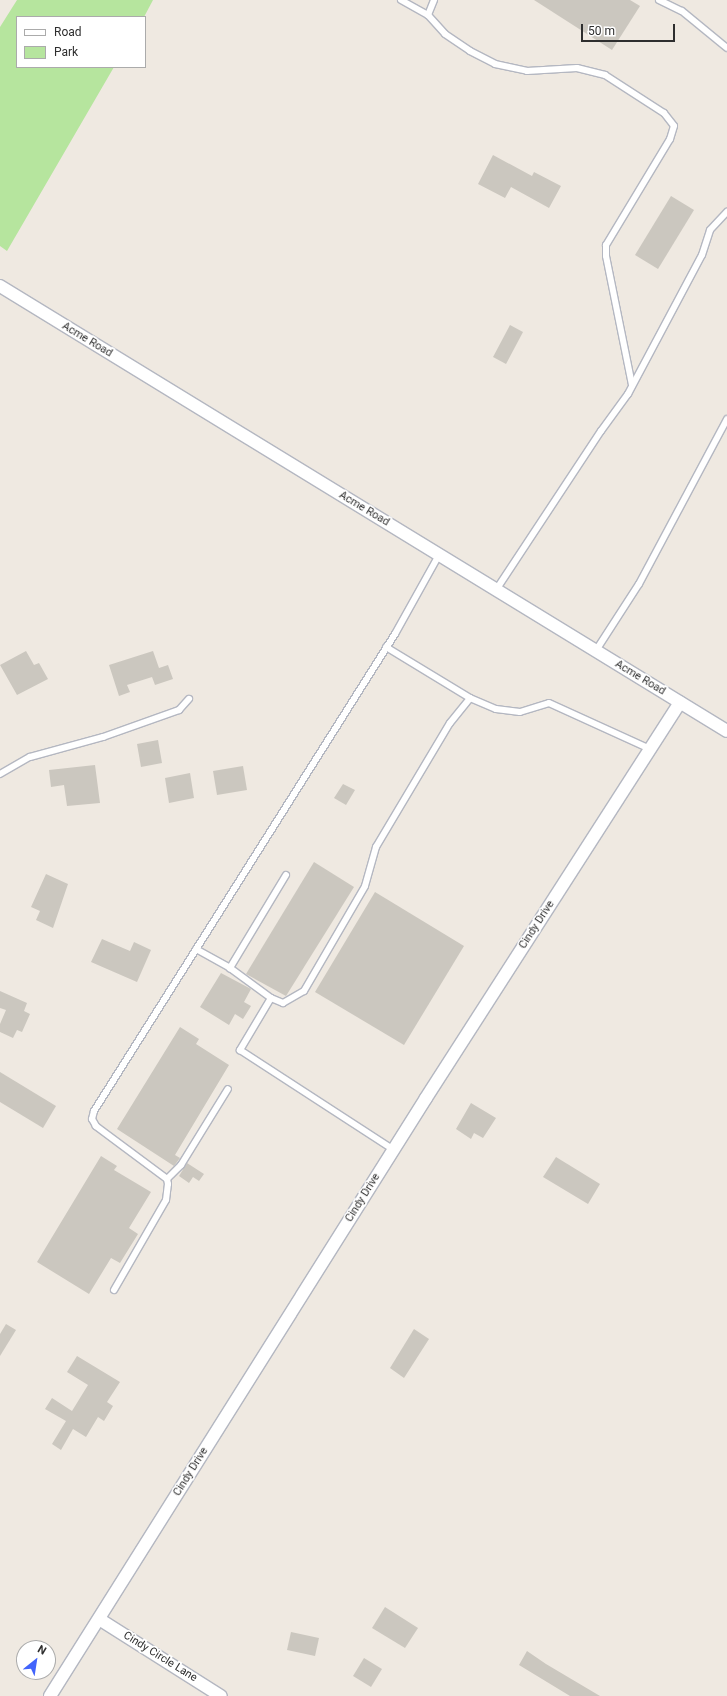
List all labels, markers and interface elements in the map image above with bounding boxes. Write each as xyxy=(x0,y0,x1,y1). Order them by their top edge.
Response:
legend xyxy=(16,16,146,68)
scale bar xyxy=(583,16,677,42)
text: 50 m xyxy=(588,24,615,38)
text: Road xyxy=(54,25,82,39)
text: Park xyxy=(54,45,78,59)
street label: Acme Road xyxy=(59,320,115,360)
street label: Acme Road xyxy=(336,489,392,529)
street label: Acme Road xyxy=(612,658,668,698)
street label: Cindy Drive xyxy=(517,898,557,952)
street label: Cindy Drive xyxy=(343,1171,383,1225)
street label: Cindy Drive xyxy=(171,1445,211,1499)
street label: Cindy Circle Lane xyxy=(121,1629,199,1685)
north arrow xyxy=(16,1640,56,1680)
text: N xyxy=(35,1642,48,1658)

